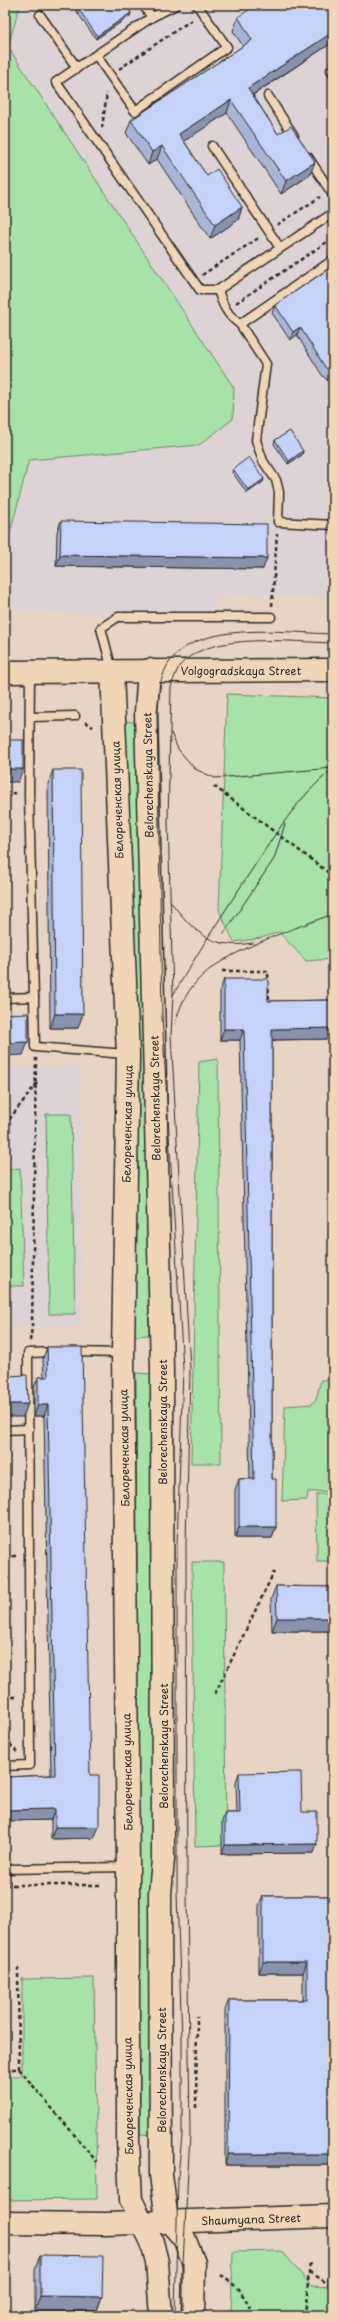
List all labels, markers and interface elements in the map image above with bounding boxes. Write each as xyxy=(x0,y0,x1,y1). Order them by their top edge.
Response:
street label: Volgogradskaya Street xyxy=(181,662,302,679)
street label: Belorechenskaya Street xyxy=(138,712,158,838)
street label: Белореченская улица xyxy=(106,741,128,859)
street label: Belorechenskaya Street xyxy=(145,1035,165,1161)
street label: Белореченская улица xyxy=(117,1065,137,1183)
street label: Belorechenskaya Street xyxy=(154,1359,171,1485)
street label: Белореченская улица xyxy=(114,1389,134,1507)
street label: Belorechenskaya Street xyxy=(155,1683,172,1809)
street label: Белореченская улица xyxy=(117,1713,137,1831)
street label: Belorechenskaya Street xyxy=(153,2007,170,2133)
street label: Белореченская улица xyxy=(118,2037,138,2155)
street label: Shaumyana Street xyxy=(201,2209,302,2229)

